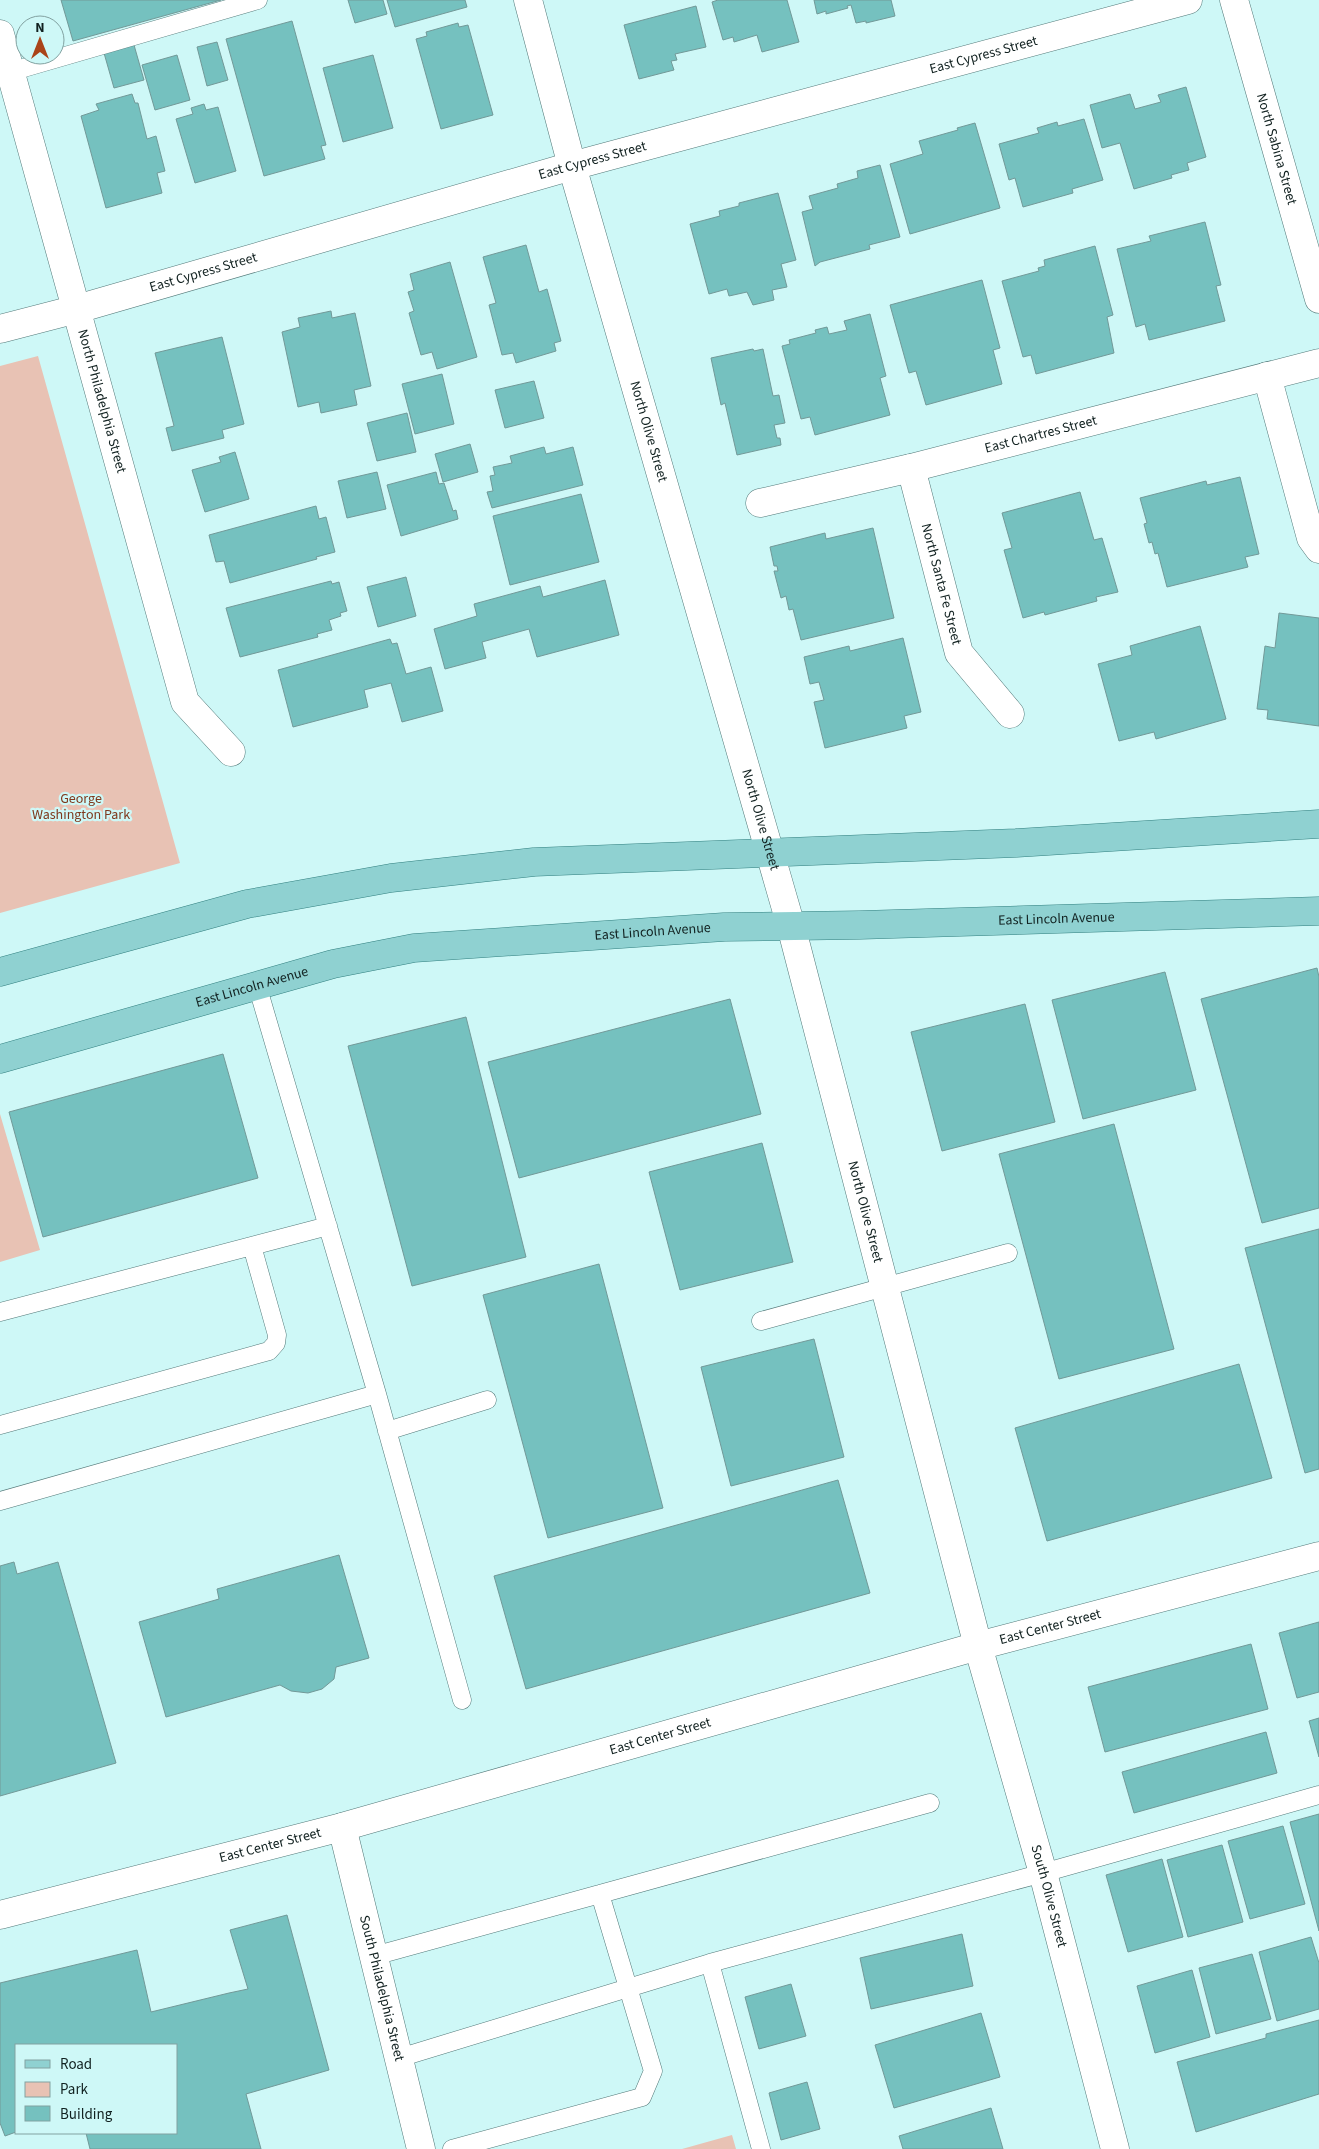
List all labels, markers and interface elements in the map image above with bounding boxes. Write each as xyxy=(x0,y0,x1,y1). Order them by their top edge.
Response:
north arrow xyxy=(15,15,65,65)
text: N xyxy=(35,18,45,38)
street label: East Cypress Street xyxy=(927,31,1040,79)
street label: North Sabina Street xyxy=(1251,91,1302,207)
street label: East Cypress Street xyxy=(536,136,649,185)
street label: East Cypress Street xyxy=(147,247,260,298)
street label: North Philadelphia Street xyxy=(72,327,131,476)
street label: North Olive Street xyxy=(624,379,673,485)
street label: East Chartres Street xyxy=(982,410,1099,459)
street label: North Santa Fe Street xyxy=(916,521,967,647)
street label: North Olive Street xyxy=(736,767,784,873)
park label: George Washington Park xyxy=(32,789,130,825)
street label: East Lincoln Avenue xyxy=(998,907,1115,931)
street label: East Lincoln Avenue xyxy=(594,918,711,946)
street label: East Lincoln Avenue xyxy=(193,962,311,1013)
street label: North Olive Street xyxy=(842,1159,888,1265)
street label: East Center Street xyxy=(997,1604,1103,1650)
street label: East Center Street xyxy=(607,1712,713,1760)
street label: East Center Street xyxy=(217,1823,324,1868)
street label: South Olive Street xyxy=(1025,1842,1072,1950)
street label: South Philadelphia Street xyxy=(354,1913,409,2064)
legend xyxy=(15,2044,178,2134)
text: Road xyxy=(60,2054,92,2075)
text: Park xyxy=(60,2079,89,2100)
text: Building xyxy=(60,2104,113,2125)

